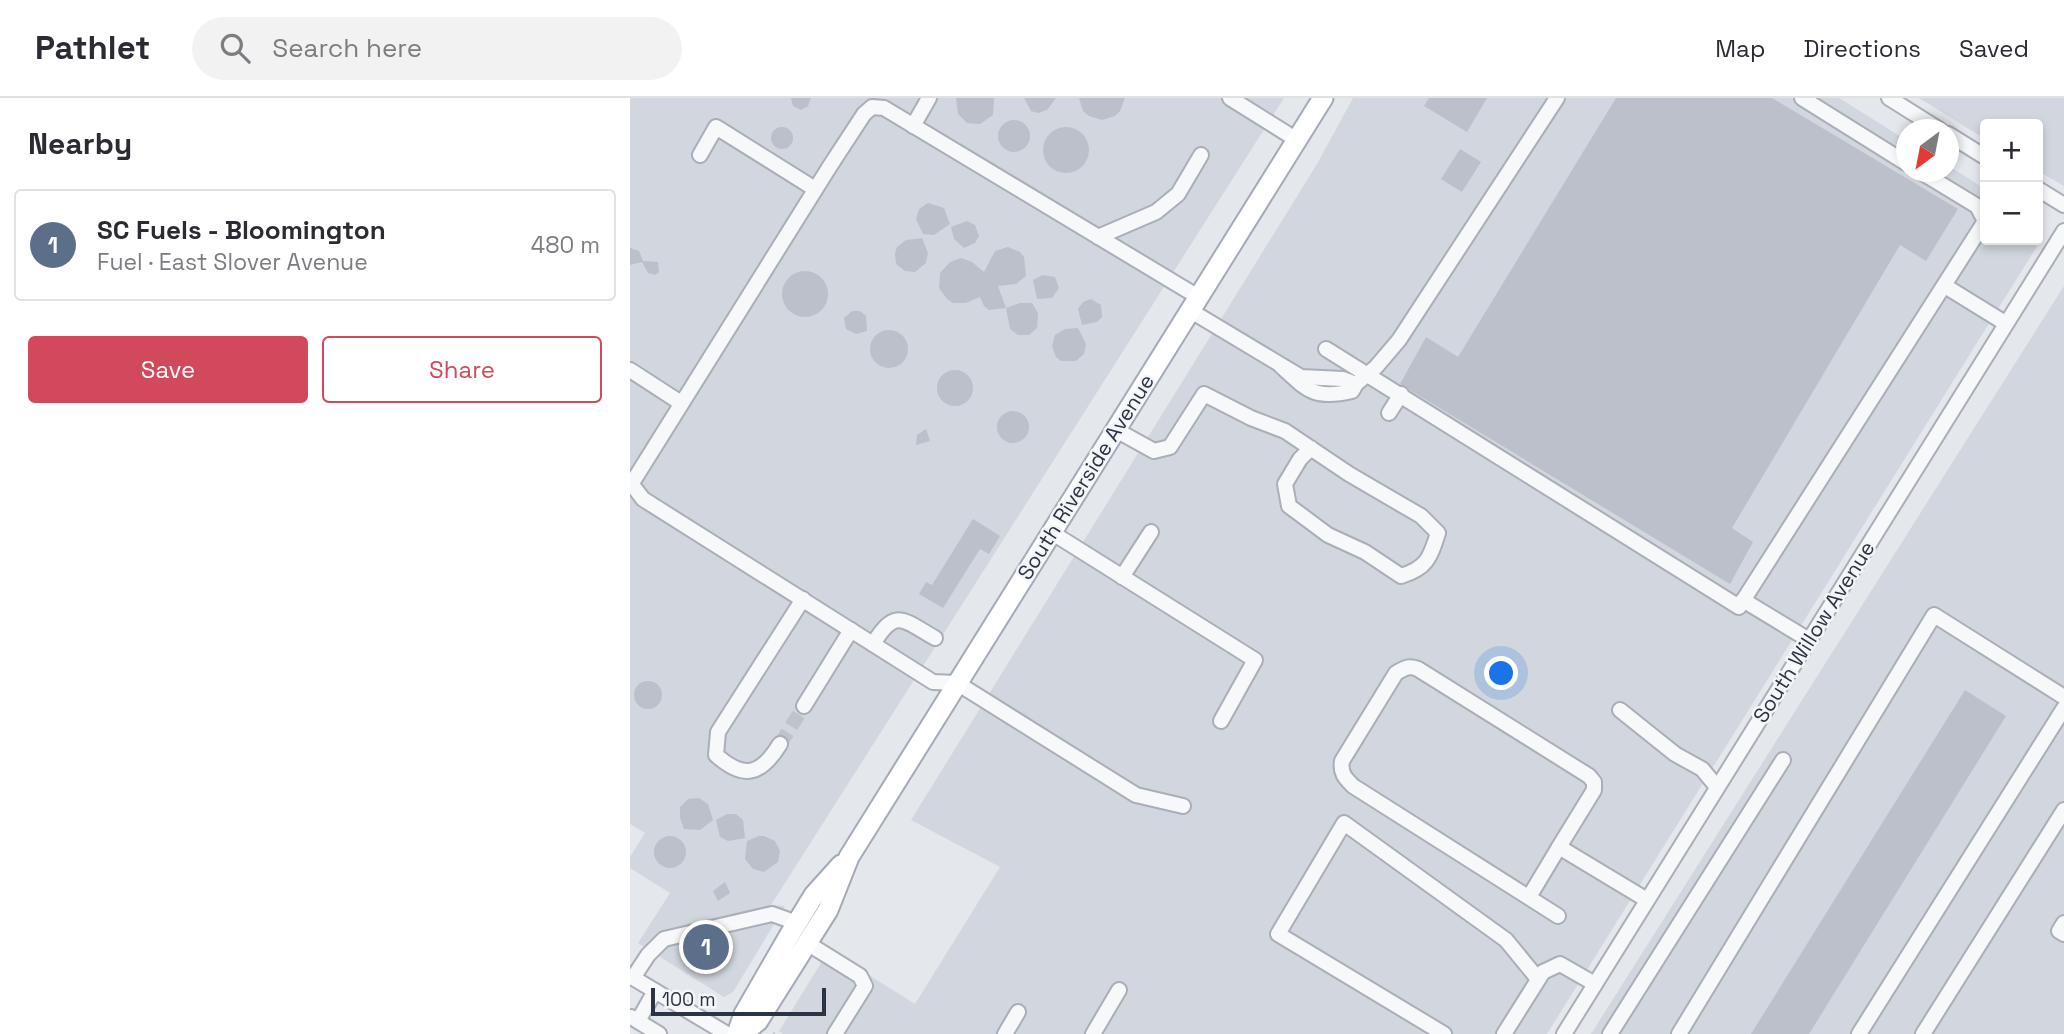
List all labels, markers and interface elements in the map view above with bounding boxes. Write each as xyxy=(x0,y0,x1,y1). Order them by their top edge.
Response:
search box xyxy=(192,17,682,80)
text: Pathlet xyxy=(35,27,150,69)
icon: search xyxy=(216,29,254,67)
text: Search here xyxy=(272,31,422,65)
text: Map xyxy=(1715,33,1765,64)
text: Directions xyxy=(1803,33,1921,64)
text: Saved xyxy=(1959,33,2029,64)
north arrow xyxy=(1896,119,1959,182)
map controls xyxy=(1980,119,2043,245)
button: + xyxy=(1980,119,2043,182)
text: Nearby xyxy=(28,124,132,163)
button: − xyxy=(1980,182,2043,245)
text: SC Fuels - Bloomington xyxy=(97,213,386,247)
text: 1 xyxy=(48,230,58,260)
text: 480 m xyxy=(531,230,600,260)
text: Fuel · East Slover Avenue xyxy=(97,247,368,277)
button: Save xyxy=(28,336,308,403)
button: Share xyxy=(322,336,602,403)
street label: South Riverside Avenue xyxy=(1011,369,1160,585)
street label: South Willow Avenue xyxy=(1747,536,1880,728)
your location xyxy=(1484,656,1518,690)
pin: 1 xyxy=(683,921,729,973)
scale bar xyxy=(651,985,826,1017)
text: 100 m xyxy=(662,987,716,1012)

